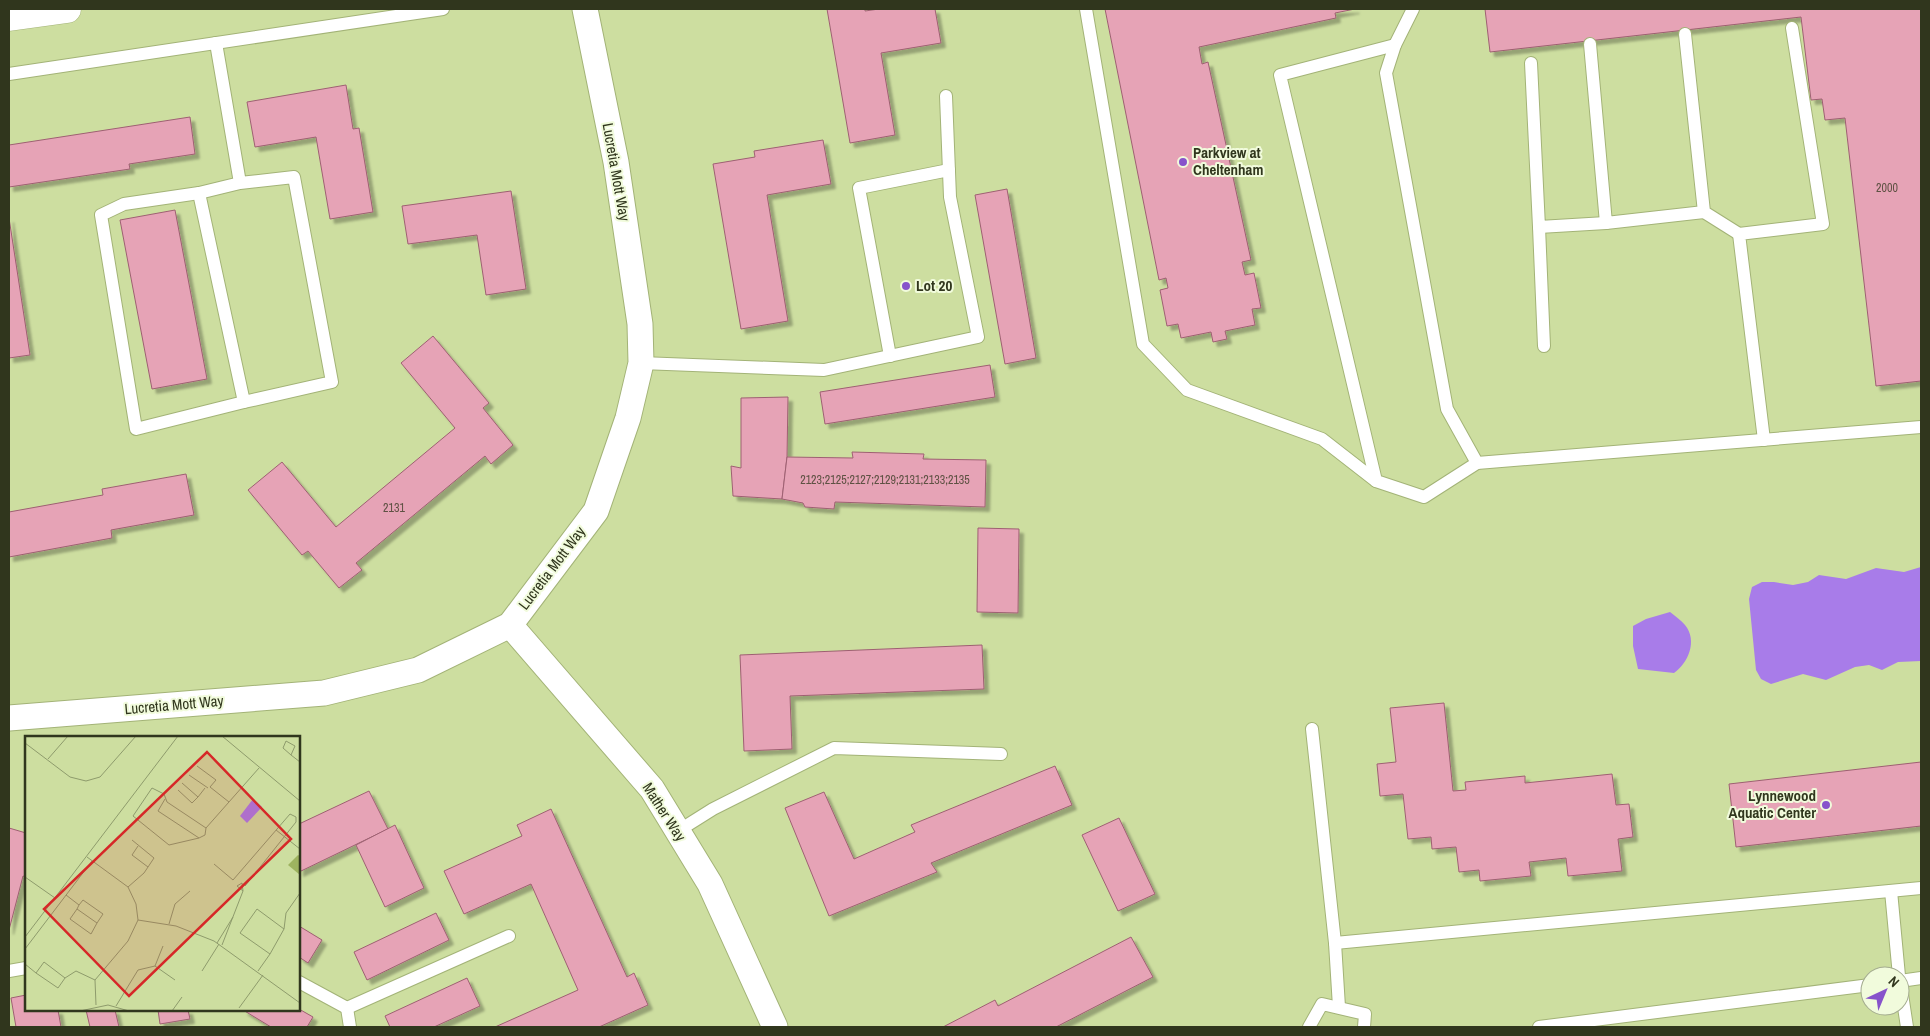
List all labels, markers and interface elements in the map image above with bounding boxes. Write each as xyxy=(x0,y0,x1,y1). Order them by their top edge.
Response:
street label: Lucretia Mott Way xyxy=(598,121,636,223)
place label: Parkview at Cheltenham xyxy=(1193,142,1263,180)
marker: Parkview at Cheltenham xyxy=(1177,156,1189,168)
house number: 2000 xyxy=(1876,180,1898,196)
place label: Lot 20 xyxy=(916,275,952,296)
marker: Lot 20 xyxy=(900,280,912,292)
house number: 2123;2125;2127;2129;2131;2133;2135 xyxy=(800,472,970,488)
house number: 2131 xyxy=(383,500,405,516)
street label: Lucretia Mott Way xyxy=(513,521,590,614)
street label: Lucretia Mott Way xyxy=(124,690,225,719)
inset map xyxy=(25,736,300,1011)
street label: Mather Way xyxy=(638,778,692,846)
place label: Lynnewood Aquatic Center xyxy=(1729,785,1816,823)
marker: Lynnewood Aquatic Center xyxy=(1820,799,1832,811)
north arrow xyxy=(1860,966,1910,1016)
text: N xyxy=(1885,972,1903,991)

